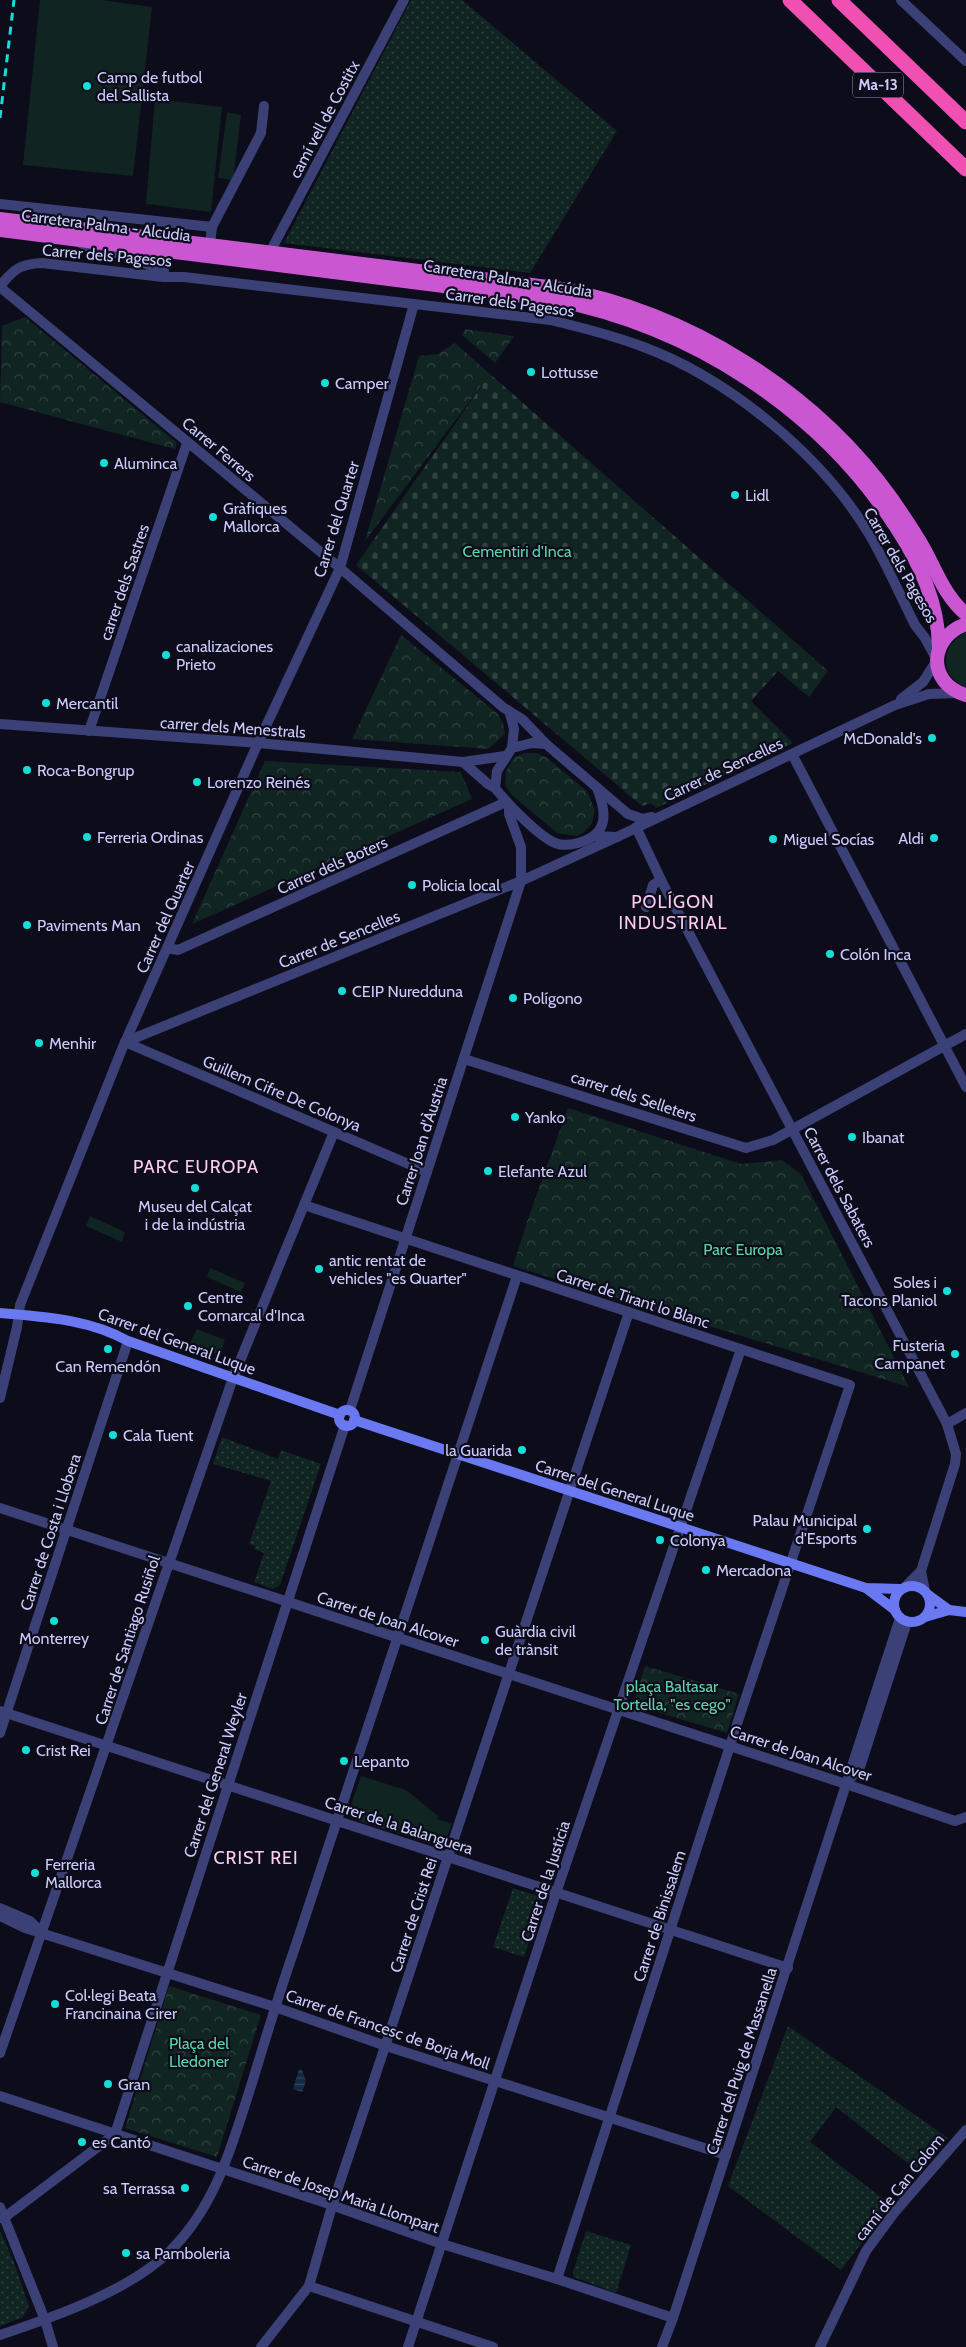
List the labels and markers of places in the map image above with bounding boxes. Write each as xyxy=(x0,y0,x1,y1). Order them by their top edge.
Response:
place label: Camp de futbol del Sallista xyxy=(97,68,203,105)
marker: Camp de futbol del Sallista xyxy=(81,80,93,92)
place label: Lottusse xyxy=(541,363,598,382)
marker: Lottusse xyxy=(525,366,537,378)
place label: Camper xyxy=(335,374,390,393)
marker: Camper xyxy=(319,377,331,389)
place label: Aluminca xyxy=(114,454,178,473)
marker: Aluminca xyxy=(98,457,110,469)
place label: Lidl xyxy=(745,486,769,505)
marker: Lidl xyxy=(729,489,741,501)
place label: Gràfiques Mallorca xyxy=(223,499,287,536)
marker: Gràfiques Mallorca xyxy=(207,511,219,523)
place label: canalizaciones Prieto xyxy=(176,637,274,674)
marker: canalizaciones Prieto xyxy=(160,649,172,661)
place label: Mercantil xyxy=(56,694,118,713)
marker: Mercantil xyxy=(40,697,52,709)
place label: McDonald's xyxy=(843,729,922,748)
marker: McDonald's xyxy=(926,732,938,744)
place label: Roca-Bongrup xyxy=(37,761,135,780)
marker: Roca-Bongrup xyxy=(21,764,33,776)
place label: Lorenzo Reinés xyxy=(207,773,310,792)
marker: Lorenzo Reinés xyxy=(191,776,203,788)
place label: Ferreria Ordinas xyxy=(97,828,204,847)
place label: Aldi xyxy=(898,829,924,848)
place label: Miguel Socías xyxy=(783,830,875,849)
marker: Ferreria Ordinas xyxy=(81,831,93,843)
marker: Aldi xyxy=(928,832,940,844)
marker: Miguel Socías xyxy=(767,833,779,845)
place label: Policia local xyxy=(422,876,500,895)
marker: Policia local xyxy=(406,879,418,891)
place label: Paviments Man xyxy=(37,916,141,935)
marker: Paviments Man xyxy=(21,919,33,931)
place label: Colón Inca xyxy=(840,945,912,964)
marker: Colón Inca xyxy=(824,948,836,960)
place label: CEIP Nuredduna xyxy=(352,982,463,1001)
marker: CEIP Nuredduna xyxy=(336,985,348,997)
place label: Polígono xyxy=(523,989,583,1008)
marker: Polígono xyxy=(507,992,519,1004)
place label: Menhir xyxy=(49,1034,97,1053)
marker: Menhir xyxy=(33,1037,45,1049)
place label: Yanko xyxy=(524,1108,565,1127)
marker: Yanko xyxy=(509,1111,521,1123)
place label: Ibanat xyxy=(862,1128,905,1147)
marker: Ibanat xyxy=(846,1131,858,1143)
place label: Elefante Azul xyxy=(498,1162,587,1181)
marker: Elefante Azul xyxy=(482,1165,494,1177)
marker: Museu del Calçat i de la indústria xyxy=(189,1182,201,1194)
place label: Museu del Calçat i de la indústria xyxy=(138,1197,253,1234)
place label: antic rentat de vehicles "es Quarter" xyxy=(329,1251,467,1288)
marker: antic rentat de vehicles "es Quarter" xyxy=(313,1263,325,1275)
place label: Soles i Tacons Planiol xyxy=(841,1273,937,1310)
marker: Soles i Tacons Planiol xyxy=(941,1285,953,1297)
place label: Centre Comarcal d'Inca xyxy=(198,1288,305,1325)
marker: Centre Comarcal d'Inca xyxy=(182,1300,194,1312)
place label: Fusteria Campanet xyxy=(874,1336,946,1373)
marker: Can Remendón xyxy=(102,1343,114,1355)
marker: Fusteria Campanet xyxy=(949,1348,961,1360)
place label: Can Remendón xyxy=(55,1357,161,1376)
place label: Cala Tuent xyxy=(123,1426,194,1445)
marker: Cala Tuent xyxy=(107,1429,119,1441)
place label: la Guarida xyxy=(445,1441,512,1460)
marker: la Guarida xyxy=(516,1444,528,1456)
place label: Palau Municipal d'Esports xyxy=(752,1511,857,1548)
marker: Palau Municipal d'Esports xyxy=(861,1523,873,1535)
place label: Colonya xyxy=(670,1531,726,1550)
marker: Colonya xyxy=(654,1534,666,1546)
place label: Mercadona xyxy=(716,1561,791,1580)
marker: Mercadona xyxy=(700,1564,712,1576)
marker: Monterrey xyxy=(48,1615,60,1627)
place label: Guàrdia civil de trànsit xyxy=(495,1622,576,1659)
place label: Monterrey xyxy=(19,1629,89,1648)
marker: Guàrdia civil de trànsit xyxy=(479,1634,491,1646)
place label: Crist Rei xyxy=(36,1741,91,1760)
marker: Crist Rei xyxy=(20,1744,32,1756)
place label: Lepanto xyxy=(354,1752,410,1771)
marker: Lepanto xyxy=(338,1755,350,1767)
place label: Ferreria Mallorca xyxy=(45,1855,102,1892)
marker: Ferreria Mallorca xyxy=(29,1867,41,1879)
place label: Col·legi Beata Francinaina Cirer xyxy=(65,1986,178,2023)
marker: Col·legi Beata Francinaina Cirer xyxy=(49,1998,61,2010)
place label: Gran xyxy=(118,2075,150,2094)
marker: Gran xyxy=(102,2078,114,2090)
place label: es Cantó xyxy=(92,2133,151,2152)
marker: es Cantó xyxy=(76,2136,88,2148)
place label: sa Terrassa xyxy=(103,2179,175,2198)
marker: sa Terrassa xyxy=(179,2182,191,2194)
place label: sa Pamboleria xyxy=(136,2244,231,2263)
marker: sa Pamboleria xyxy=(120,2247,132,2259)

